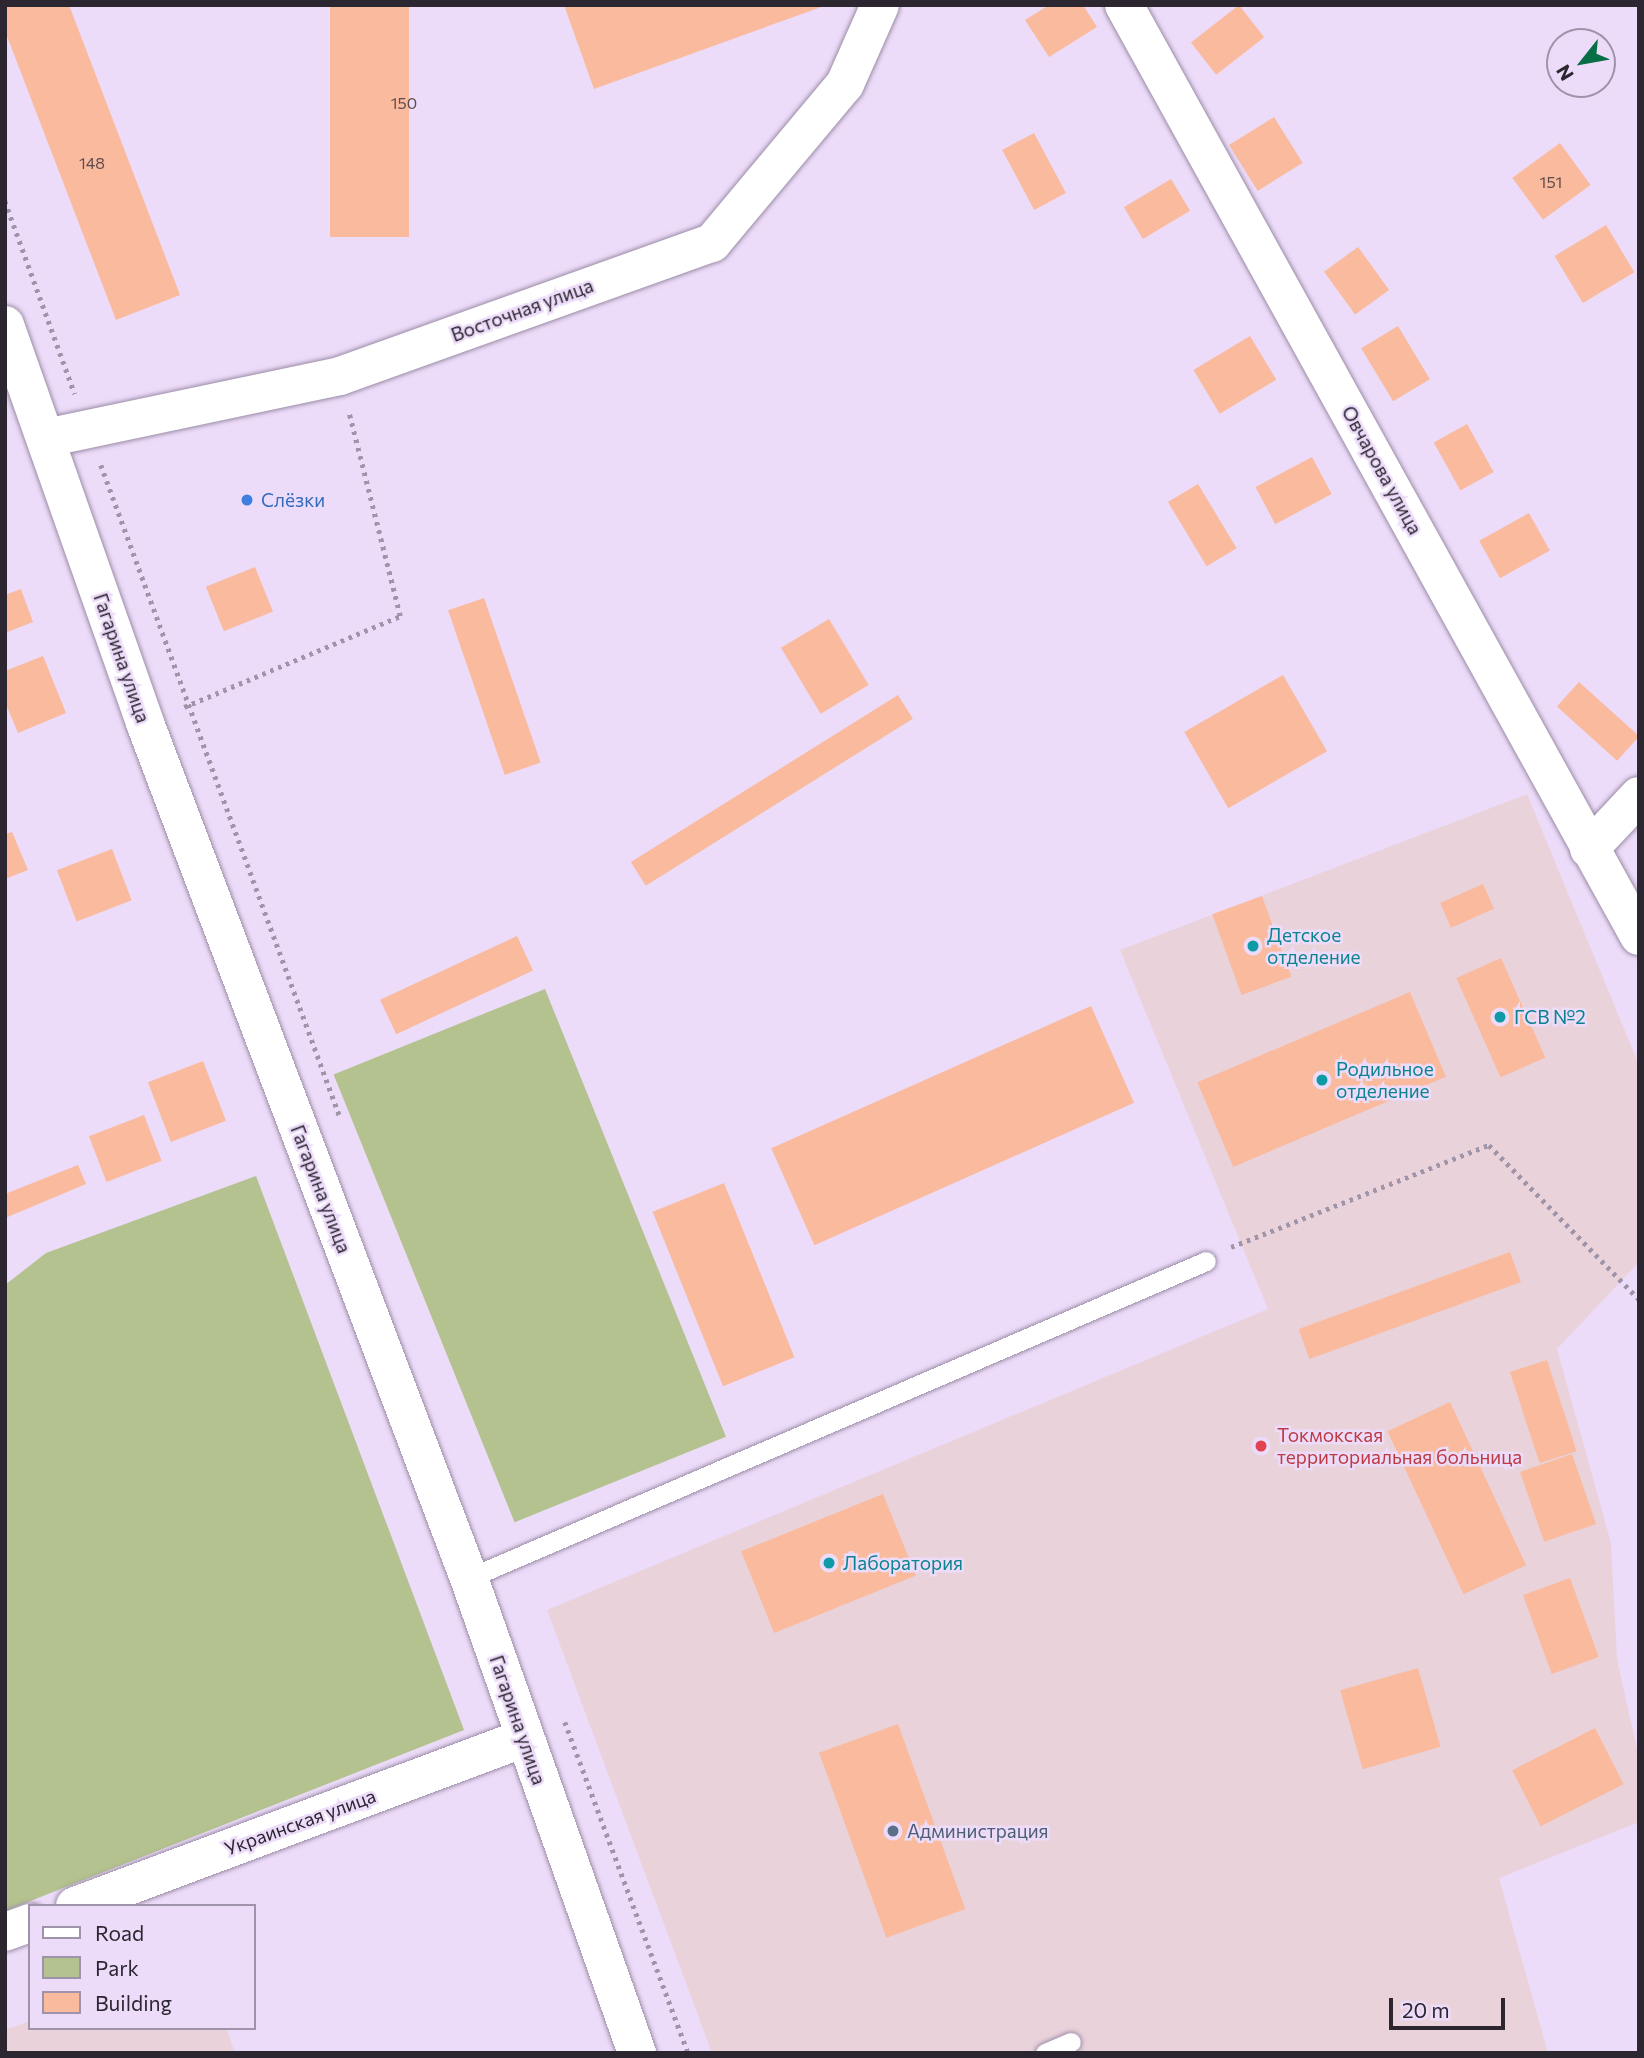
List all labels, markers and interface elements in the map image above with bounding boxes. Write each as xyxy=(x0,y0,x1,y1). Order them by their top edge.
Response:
north arrow xyxy=(1546,28,1616,98)
text: N xyxy=(1551,61,1578,85)
house number: 150 xyxy=(391,93,417,113)
house number: 148 xyxy=(79,153,105,173)
house number: 151 xyxy=(1540,172,1562,192)
street label: Восточная улица xyxy=(448,274,596,346)
street label: Овчарова улица xyxy=(1337,402,1427,538)
place label: Слёзки xyxy=(261,489,325,511)
marker: Слёзки xyxy=(239,492,255,508)
street label: Гагарина улица xyxy=(89,590,155,726)
place label: Детское отделение xyxy=(1267,924,1361,968)
marker: Детское отделение xyxy=(1245,938,1261,954)
place label: ГСВ №2 xyxy=(1514,1006,1586,1028)
marker: ГСВ №2 xyxy=(1492,1009,1508,1025)
place label: Родильное отделение xyxy=(1336,1058,1434,1102)
marker: Родильное отделение xyxy=(1314,1072,1330,1088)
street label: Гагарина улица xyxy=(286,1122,356,1256)
place label: Токмокская территориальная больница xyxy=(1277,1424,1522,1468)
marker: Токмокская территориальная больница xyxy=(1251,1436,1271,1456)
place label: Лаборатория xyxy=(843,1552,963,1574)
marker: Лаборатория xyxy=(821,1555,837,1571)
street label: Гагарина улица xyxy=(485,1652,551,1788)
street label: Украинская улица xyxy=(221,1784,379,1860)
place label: Администрация xyxy=(907,1820,1049,1842)
marker: Администрация xyxy=(885,1823,901,1839)
legend xyxy=(28,1904,256,2030)
text: Road xyxy=(95,1920,144,1945)
text: Park xyxy=(95,1955,139,1980)
scale bar xyxy=(1392,1984,1508,2028)
text: Building xyxy=(95,1990,172,2015)
text: 20 m xyxy=(1402,1997,1450,2022)

